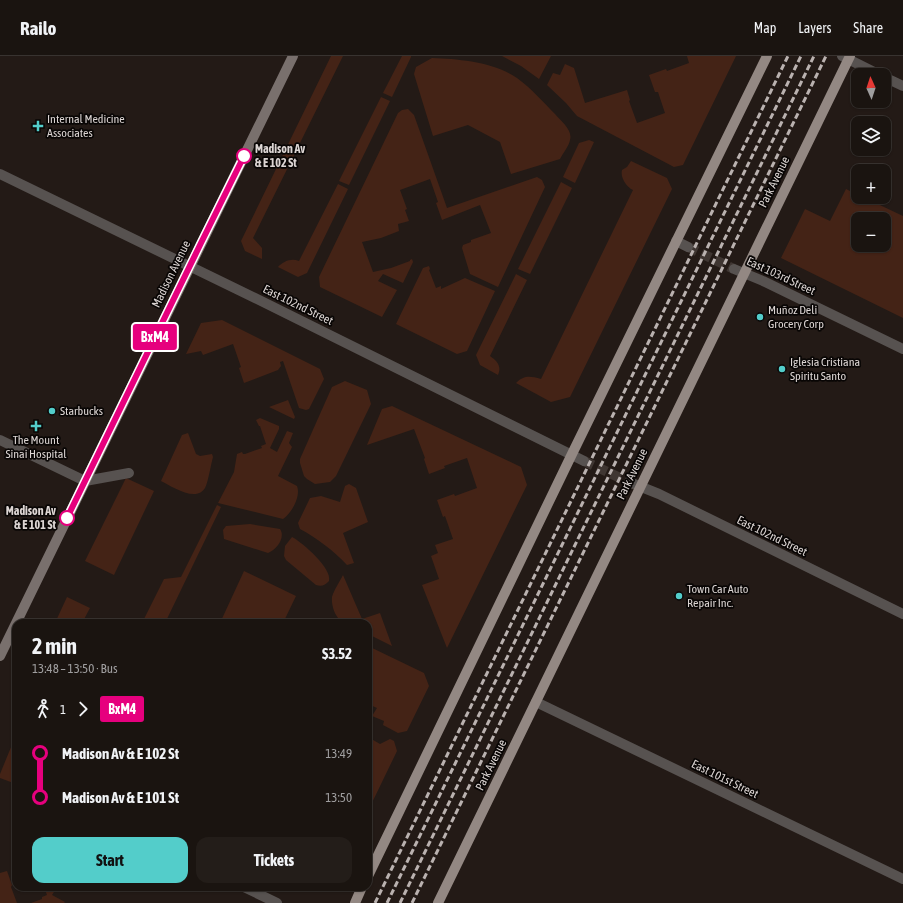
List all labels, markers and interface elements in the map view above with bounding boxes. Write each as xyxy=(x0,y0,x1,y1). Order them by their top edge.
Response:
text: Railo xyxy=(20,17,56,39)
text: Map xyxy=(754,20,776,36)
text: Layers xyxy=(798,20,831,36)
text: Share xyxy=(853,20,883,36)
north arrow xyxy=(851,68,891,108)
map controls xyxy=(851,68,891,252)
place label: Internal Medicine Associates xyxy=(47,112,125,140)
button: layers xyxy=(851,116,891,156)
marker: Internal Medicine Associates xyxy=(32,120,44,132)
place label: Madison Av & E 102 St xyxy=(255,142,305,170)
marker: Madison Av & E 102 St xyxy=(236,148,252,164)
street label: Park Avenue xyxy=(756,154,792,210)
button: + xyxy=(851,164,891,204)
button: − xyxy=(851,212,891,252)
street label: Madison Avenue xyxy=(149,238,193,310)
street label: East 103rd Street xyxy=(744,254,818,298)
street label: East 102nd Street xyxy=(261,282,336,328)
place label: Muñoz Deli Grocery Corp xyxy=(768,303,824,331)
marker: Muñoz Deli Grocery Corp xyxy=(755,312,765,322)
line badge: BxM4 xyxy=(127,324,183,350)
text: BxM4 xyxy=(141,329,169,345)
place label: Iglesia Cristiana Spiritu Santo xyxy=(790,355,860,383)
marker: Iglesia Cristiana Spiritu Santo xyxy=(777,364,787,374)
place label: Starbucks xyxy=(60,404,103,418)
marker: Starbucks xyxy=(47,406,57,416)
marker: The Mount Sinai Hospital xyxy=(30,420,42,432)
place label: The Mount Sinai Hospital xyxy=(5,433,67,461)
street label: Park Avenue xyxy=(614,446,650,502)
place label: Madison Av & E 101 St xyxy=(6,504,57,532)
marker: Madison Av & E 101 St xyxy=(59,510,75,526)
street label: East 102nd Street xyxy=(735,513,810,559)
place label: Town Car Auto Repair Inc. xyxy=(687,582,749,610)
marker: Town Car Auto Repair Inc. xyxy=(674,591,684,601)
text: 2 min xyxy=(32,633,77,659)
text: $3.52 xyxy=(322,645,352,662)
text: 13:48 – 13:50 · Bus xyxy=(32,661,118,676)
icon: walk xyxy=(32,698,54,720)
icon: forward xyxy=(72,698,94,720)
text: BxM4 xyxy=(108,701,136,717)
text: 1 xyxy=(60,702,66,717)
street label: Park Avenue xyxy=(473,737,509,793)
text: Madison Av & E 102 St xyxy=(62,745,179,762)
text: 13:49 xyxy=(325,746,352,761)
street label: East 101st Street xyxy=(689,757,761,801)
text: Madison Av & E 101 St xyxy=(62,789,179,806)
text: 13:50 xyxy=(325,790,352,805)
button: Start xyxy=(32,837,188,883)
button: Tickets xyxy=(196,837,352,883)

